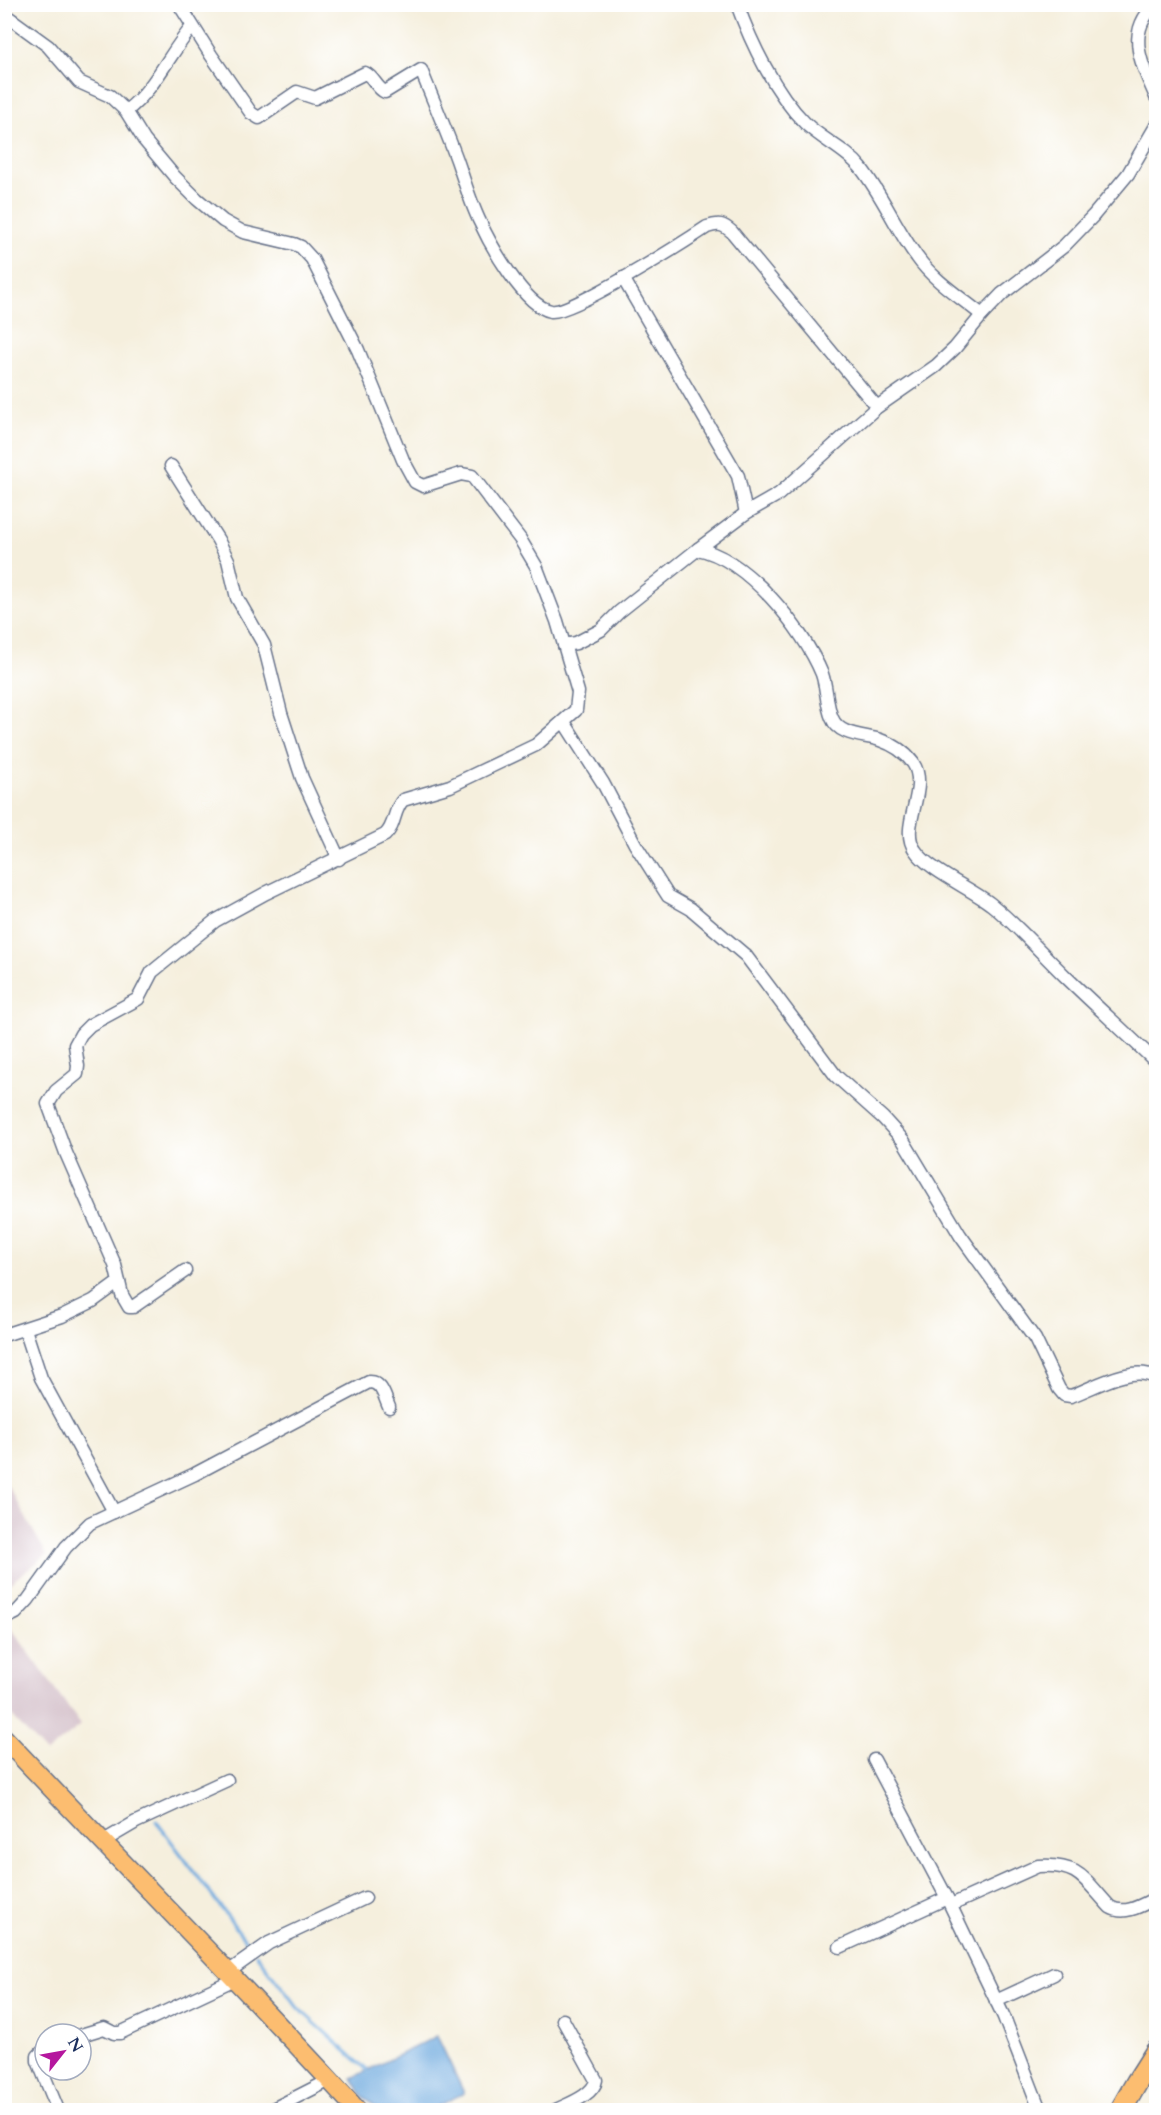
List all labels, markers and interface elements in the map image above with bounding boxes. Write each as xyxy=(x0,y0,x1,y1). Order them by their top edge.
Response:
north arrow xyxy=(33,2022,93,2082)
text: N xyxy=(62,2033,88,2057)

